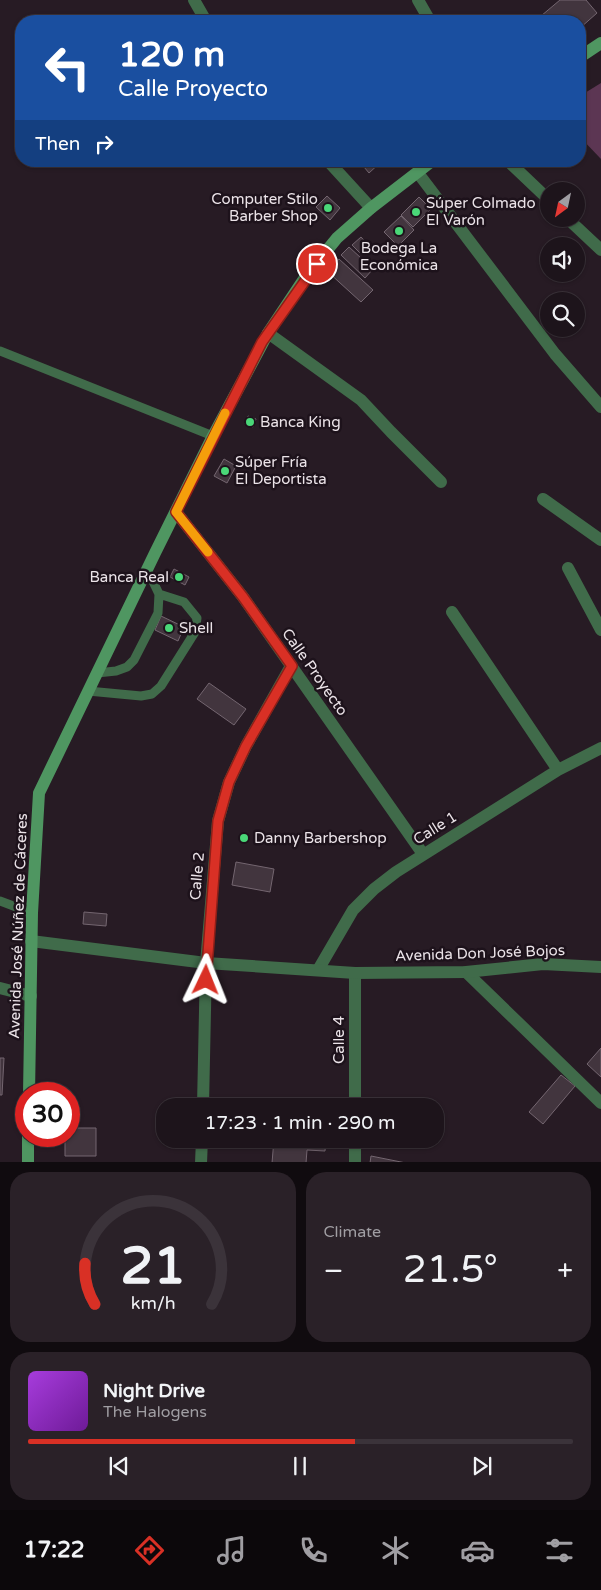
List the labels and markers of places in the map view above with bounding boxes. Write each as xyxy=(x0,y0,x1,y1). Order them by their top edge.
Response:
place label: Computer Stilo Barber Shop xyxy=(211,190,318,225)
place label: Súper Colmado El Varón xyxy=(426,194,536,229)
marker: Computer Stilo Barber Shop xyxy=(322,202,334,214)
marker: Súper Colmado El Varón xyxy=(410,206,422,218)
marker: Bodega La Económica xyxy=(393,225,405,237)
place label: Bodega La Económica xyxy=(360,239,438,274)
pin xyxy=(296,243,338,285)
place label: Banca King xyxy=(260,413,341,431)
marker: Banca King xyxy=(244,416,256,428)
place label: Súper Fría El Deportista xyxy=(235,453,327,488)
marker: Súper Fría El Deportista xyxy=(219,465,231,477)
place label: Banca Real xyxy=(89,568,169,586)
marker: Banca Real xyxy=(173,571,185,583)
place label: Shell xyxy=(179,619,213,637)
marker: Shell xyxy=(163,622,175,634)
place label: Danny Barbershop xyxy=(254,829,387,847)
marker: Danny Barbershop xyxy=(238,832,250,844)

